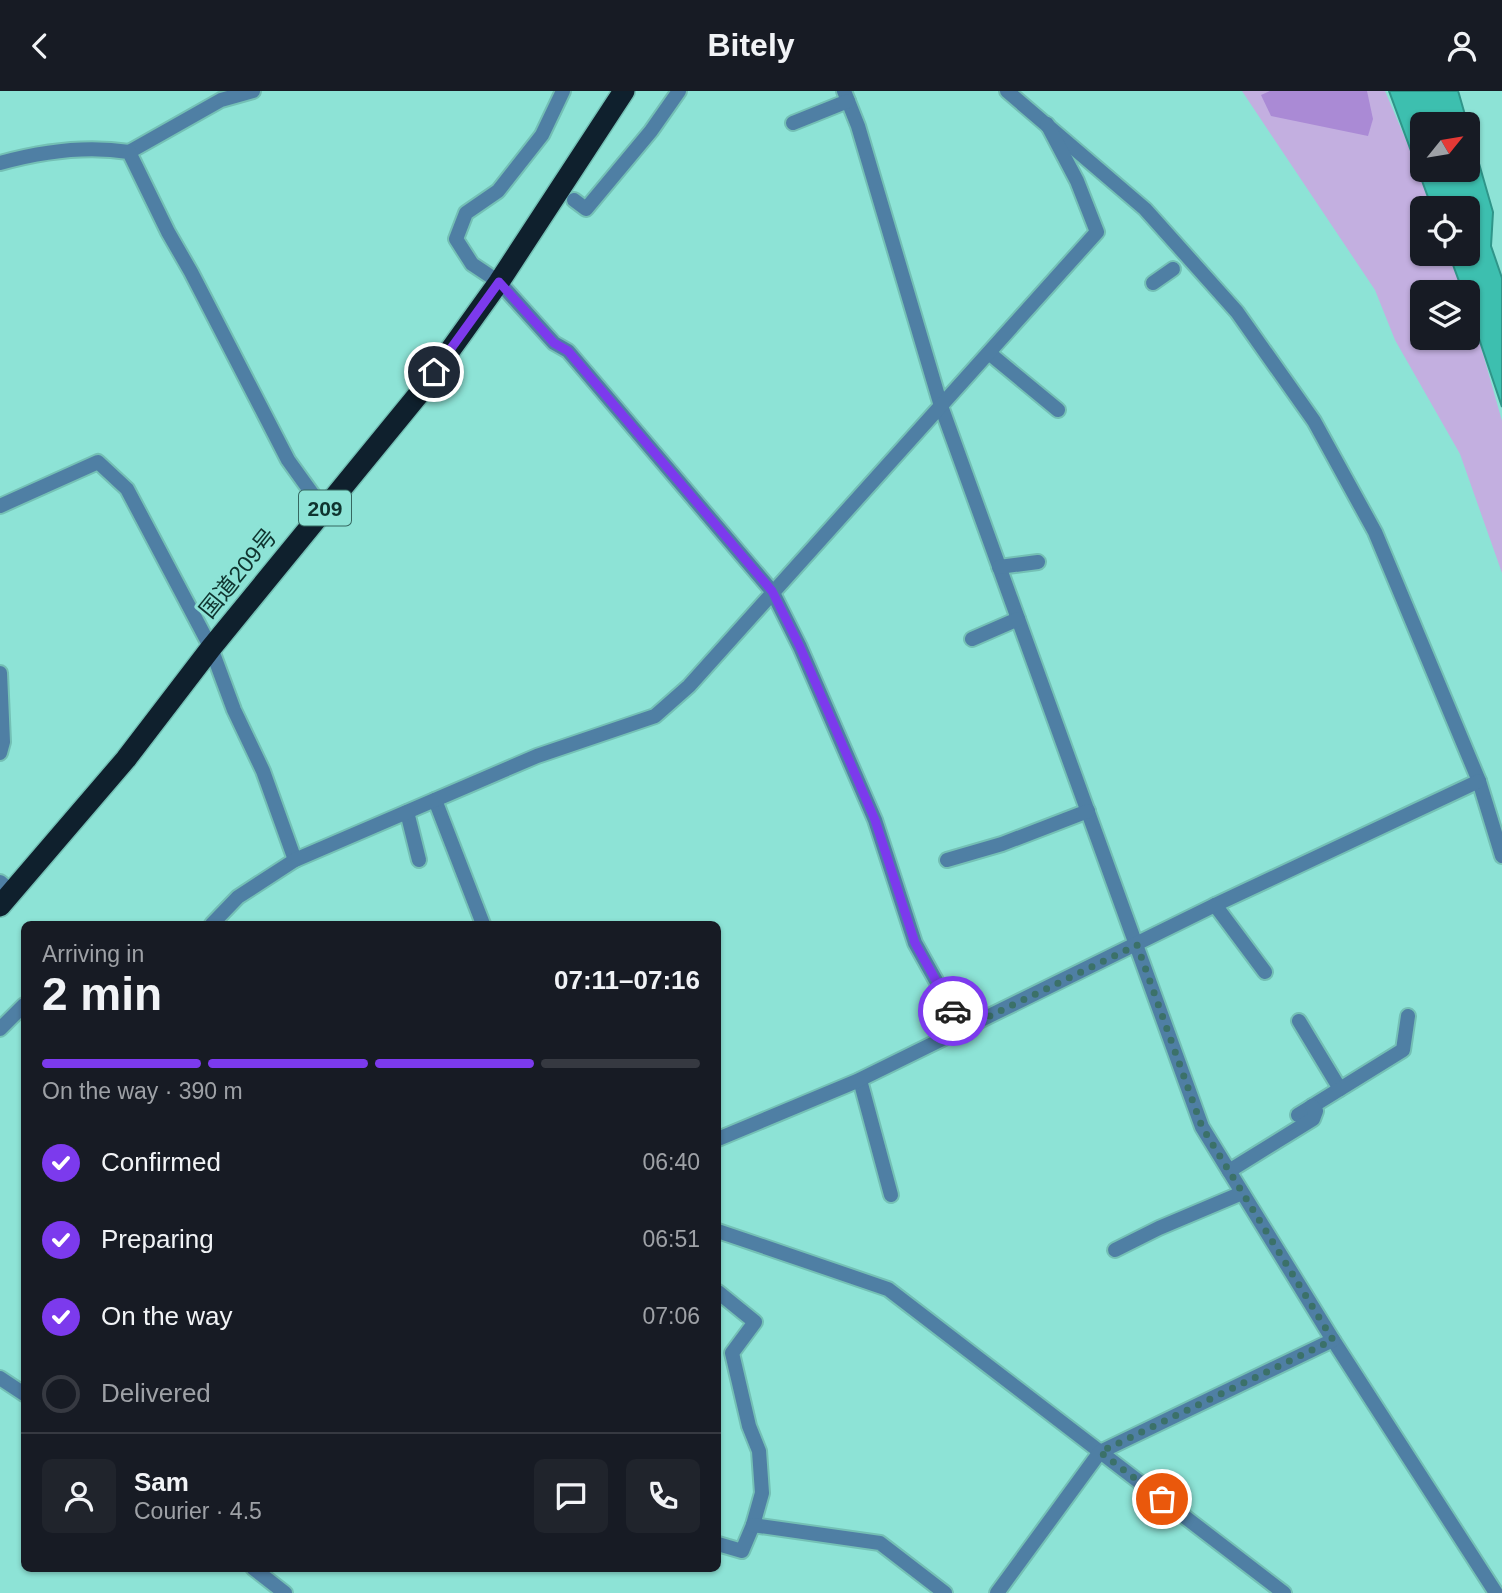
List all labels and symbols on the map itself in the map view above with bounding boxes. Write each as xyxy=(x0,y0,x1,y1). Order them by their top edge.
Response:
north arrow xyxy=(1410,112,1480,182)
pin xyxy=(404,342,464,402)
road number: 209 xyxy=(299,491,351,525)
street label: 国道209号 xyxy=(194,523,282,623)
courier xyxy=(918,976,988,1046)
pin xyxy=(1132,1469,1192,1529)

